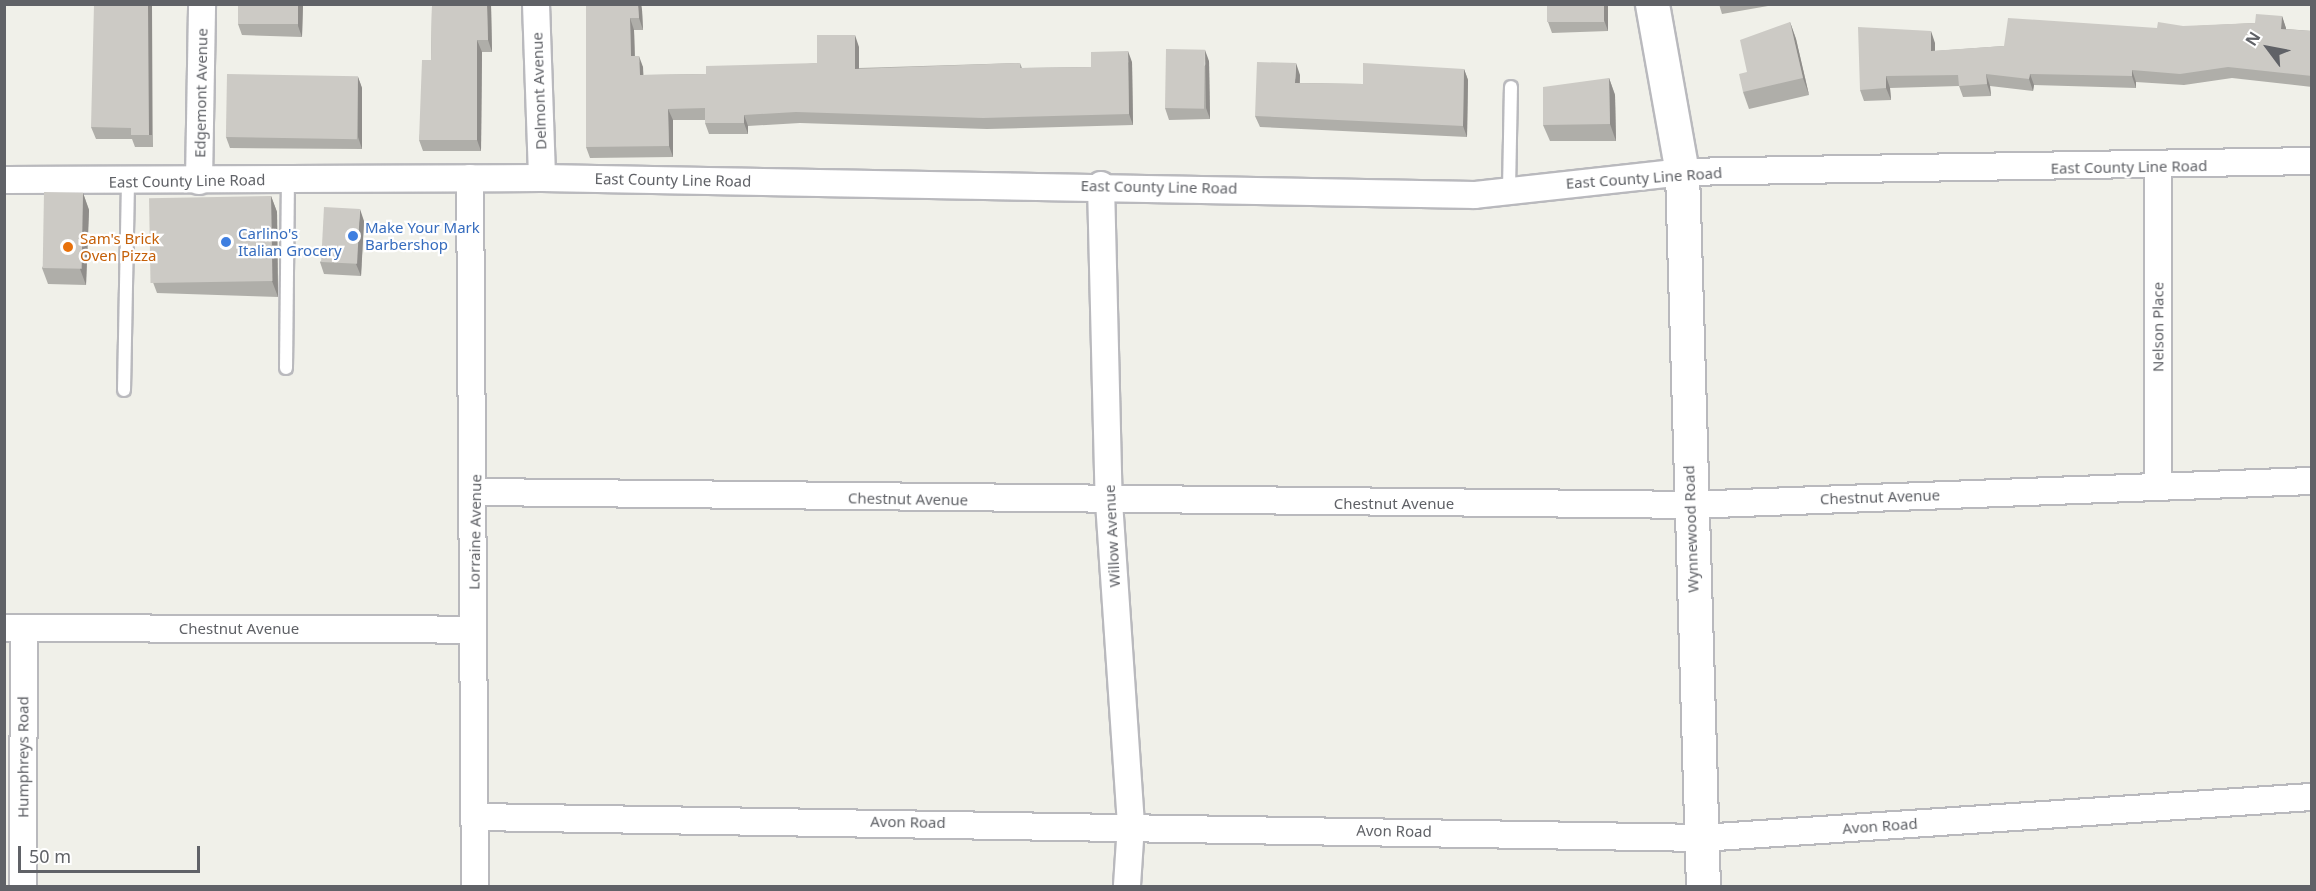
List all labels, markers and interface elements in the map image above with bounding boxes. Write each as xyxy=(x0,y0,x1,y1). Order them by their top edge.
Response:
north arrow xyxy=(2238,18,2298,78)
text: N xyxy=(2240,27,2266,50)
street label: Edgemont Avenue xyxy=(191,28,211,158)
street label: Delmont Avenue xyxy=(528,32,550,150)
street label: East County Line Road xyxy=(2050,157,2208,177)
street label: East County Line Road xyxy=(1565,164,1723,192)
street label: East County Line Road xyxy=(594,170,752,190)
street label: East County Line Road xyxy=(108,171,266,191)
street label: East County Line Road xyxy=(1080,177,1238,197)
place label: Make Your Mark Barbershop xyxy=(365,218,480,253)
place label: Carlino's Italian Grocery xyxy=(238,224,342,259)
place label: Sam's Brick Oven Pizza xyxy=(80,229,160,264)
marker: Make Your Mark Barbershop xyxy=(346,229,360,243)
marker: Carlino's Italian Grocery xyxy=(219,235,233,249)
marker: Sam's Brick Oven Pizza xyxy=(61,240,75,254)
street label: Nelson Place xyxy=(2149,282,2167,372)
street label: Wynnewood Road xyxy=(1680,465,1702,593)
street label: Lorraine Avenue xyxy=(465,474,485,590)
street label: Willow Avenue xyxy=(1100,484,1124,588)
street label: Chestnut Avenue xyxy=(1820,486,1940,508)
street label: Chestnut Avenue xyxy=(848,489,968,509)
street label: Chestnut Avenue xyxy=(1334,495,1454,513)
street label: Chestnut Avenue xyxy=(179,620,299,638)
street label: Humphreys Road xyxy=(14,696,32,818)
street label: Avon Road xyxy=(870,812,946,832)
street label: Avon Road xyxy=(1842,814,1918,838)
street label: Avon Road xyxy=(1356,821,1432,841)
scale bar xyxy=(21,834,202,872)
text: 50 m xyxy=(29,844,71,868)

